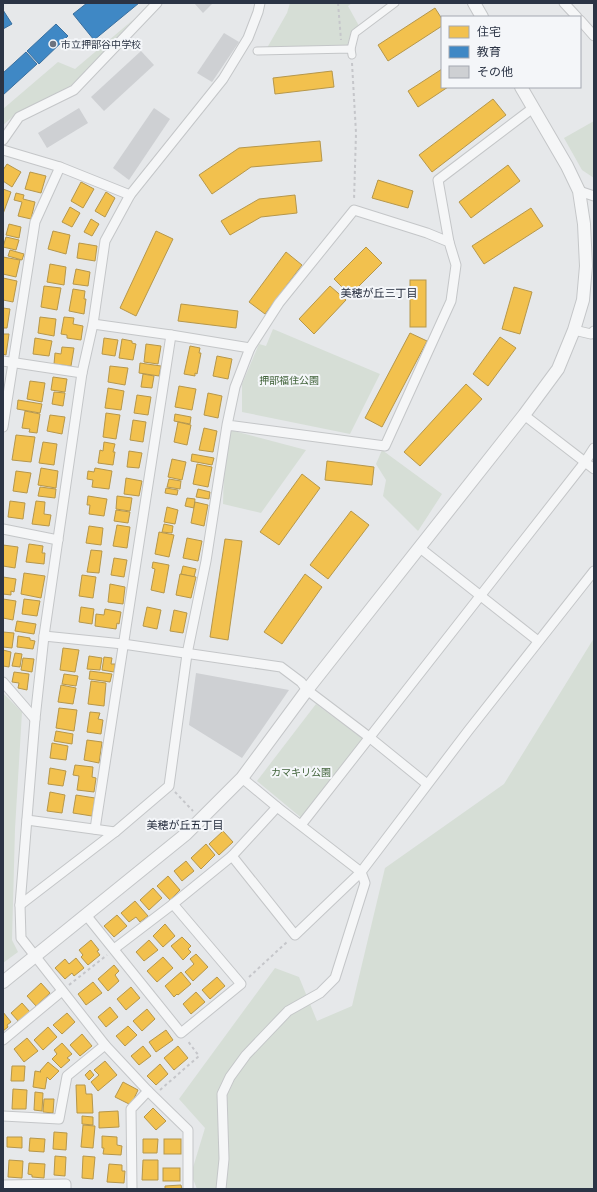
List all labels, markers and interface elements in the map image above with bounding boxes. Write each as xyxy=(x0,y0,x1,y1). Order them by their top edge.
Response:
legend xyxy=(441,16,581,88)
text: 住宅 xyxy=(477,24,501,39)
place label: 市立押部谷中学校 xyxy=(61,38,141,51)
marker: 市立押部谷中学校 xyxy=(48,39,58,49)
text: 教育 xyxy=(477,44,501,59)
text: その他 xyxy=(477,64,513,79)
district label: 美穂が丘三丁目 xyxy=(341,286,418,300)
park label: 押部福住公園 xyxy=(259,374,319,387)
park label: カマキリ公園 xyxy=(271,766,331,779)
district label: 美穂が丘五丁目 xyxy=(147,818,224,832)

